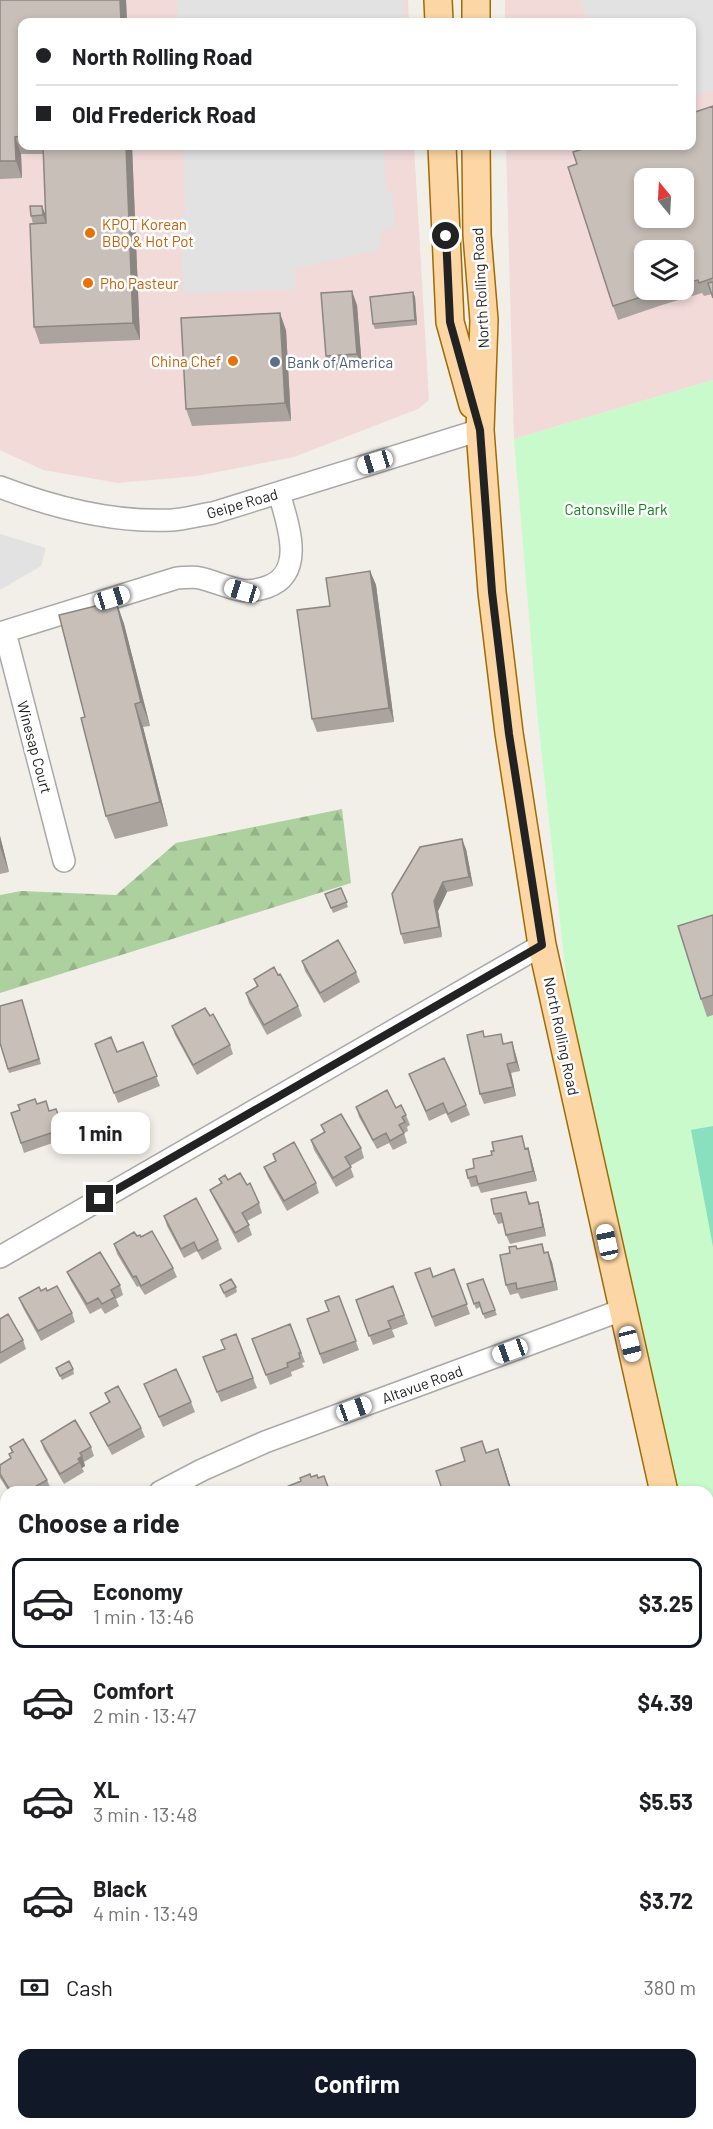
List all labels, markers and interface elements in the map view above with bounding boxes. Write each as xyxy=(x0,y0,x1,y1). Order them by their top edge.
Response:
text: North Rolling Road xyxy=(72,43,253,69)
text: Old Frederick Road xyxy=(72,101,256,127)
north arrow xyxy=(634,168,694,228)
map controls xyxy=(634,168,694,300)
place label: KPOT Korean BBQ & Hot Pot xyxy=(102,215,194,250)
route start xyxy=(432,222,459,249)
marker: KPOT Korean BBQ & Hot Pot xyxy=(83,226,97,240)
street label: North Rolling Road xyxy=(468,227,492,349)
button: layers xyxy=(634,240,694,300)
place label: Pho Pasteur xyxy=(100,274,179,292)
marker: Pho Pasteur xyxy=(81,276,95,290)
place label: China Chef xyxy=(151,352,221,370)
place label: Bank of America xyxy=(287,353,393,371)
marker: China Chef xyxy=(226,354,240,368)
marker: Bank of America xyxy=(268,355,282,369)
car xyxy=(355,448,395,476)
street label: Geipe Road xyxy=(204,484,280,522)
park label: Catonsville Park xyxy=(564,500,668,518)
car xyxy=(222,577,262,605)
car xyxy=(92,584,132,612)
street label: Winesap Court xyxy=(14,699,56,795)
street label: North Rolling Road xyxy=(541,975,583,1097)
callout: 1 min xyxy=(51,1112,150,1154)
text: 1 min xyxy=(79,1121,122,1145)
route end xyxy=(86,1185,113,1212)
car xyxy=(594,1223,620,1261)
car xyxy=(617,1324,643,1364)
car xyxy=(490,1336,530,1366)
street label: Altavue Road xyxy=(379,1361,465,1407)
car xyxy=(334,1394,374,1424)
text: Choose a ride xyxy=(18,1506,180,1538)
icon: car xyxy=(21,1576,75,1630)
text: Economy xyxy=(93,1578,183,1604)
text: $3.25 xyxy=(638,1590,693,1616)
text: 1 min · 13:46 xyxy=(93,1604,194,1628)
icon: car xyxy=(21,1675,75,1729)
text: Comfort xyxy=(93,1677,174,1703)
text: $4.39 xyxy=(638,1689,693,1715)
text: 2 min · 13:47 xyxy=(93,1703,196,1727)
icon: car xyxy=(21,1774,75,1828)
text: XL xyxy=(93,1776,119,1802)
text: $5.53 xyxy=(639,1788,693,1814)
text: 3 min · 13:48 xyxy=(93,1802,197,1826)
icon: car xyxy=(21,1873,75,1927)
text: Black xyxy=(93,1875,147,1901)
text: $3.72 xyxy=(639,1887,693,1913)
text: 4 min · 13:49 xyxy=(93,1901,198,1925)
icon: cash xyxy=(18,1971,51,2004)
text: Cash xyxy=(66,1974,113,2000)
text: 380 m xyxy=(643,1975,696,1999)
button: Confirm xyxy=(18,2049,696,2118)

